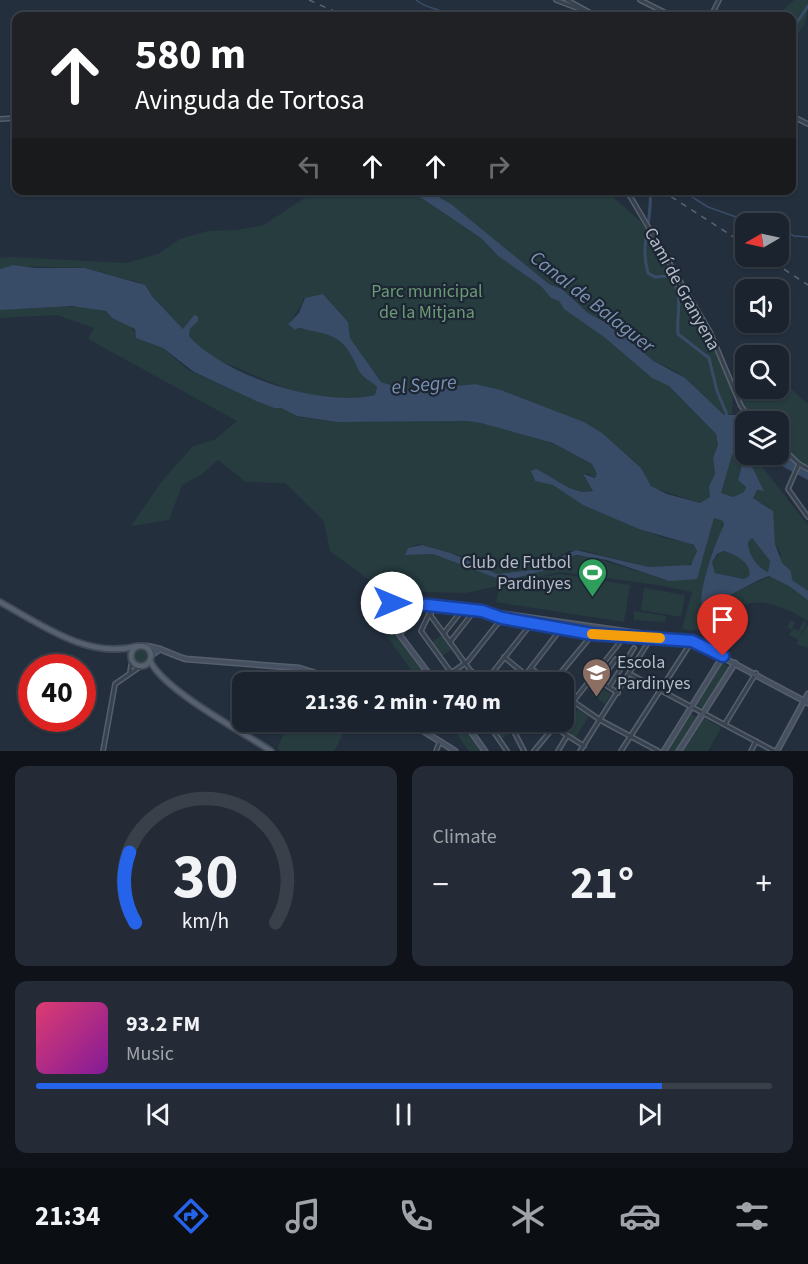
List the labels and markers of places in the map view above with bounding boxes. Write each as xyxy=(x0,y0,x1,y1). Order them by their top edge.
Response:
place label: Club de Futbol Pardinyes xyxy=(461,550,571,596)
sports icon: Club de Futbol Pardinyes xyxy=(576,556,608,598)
pin xyxy=(697,594,748,656)
place label: Escola Pardinyes xyxy=(617,650,691,696)
school or university icon: Escola Pardinyes xyxy=(580,656,612,698)

